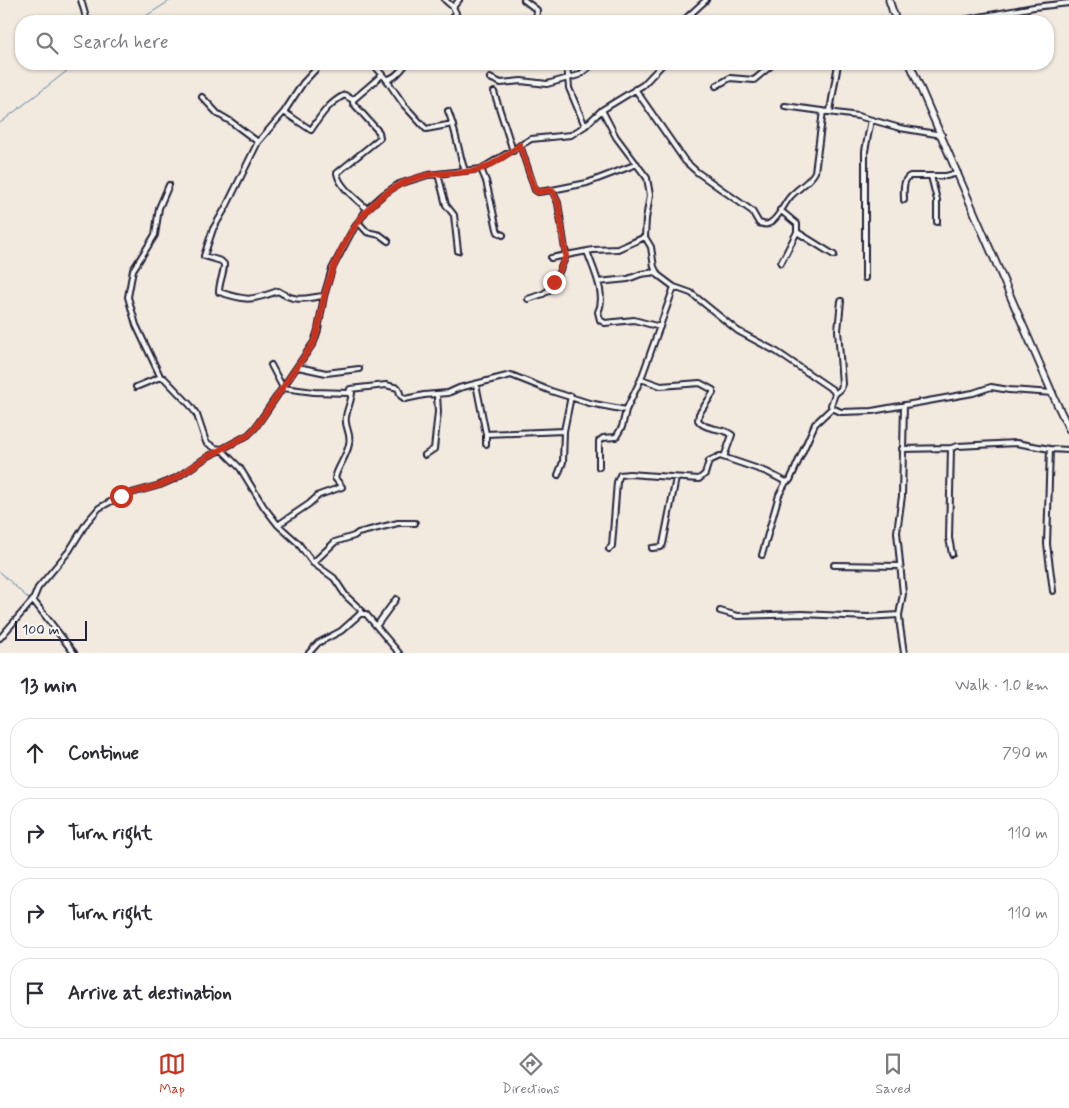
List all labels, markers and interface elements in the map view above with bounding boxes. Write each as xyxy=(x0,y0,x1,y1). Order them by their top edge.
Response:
search box xyxy=(15,15,1054,70)
icon: search xyxy=(33,29,61,57)
text: Search here xyxy=(73,30,169,55)
route end xyxy=(543,271,566,294)
route start xyxy=(110,485,133,508)
scale bar xyxy=(15,618,88,641)
text: 100 m xyxy=(22,621,60,639)
text: 13 min xyxy=(20,672,77,700)
text: Walk · 1.0 km xyxy=(955,675,1049,696)
icon: ahead xyxy=(21,739,49,767)
text: Continue xyxy=(68,741,139,766)
text: 790 m xyxy=(1002,743,1048,764)
icon: right xyxy=(21,819,49,847)
text: Turn right xyxy=(68,821,152,846)
text: 110 m xyxy=(1007,823,1048,844)
icon: right xyxy=(21,899,49,927)
text: Turn right xyxy=(68,901,152,926)
text: 110 m xyxy=(1007,903,1048,924)
icon: arrive xyxy=(21,979,49,1007)
text: Arrive at destination xyxy=(68,981,232,1006)
tab: Map xyxy=(158,1050,186,1098)
tab: Directions xyxy=(502,1050,560,1098)
tab: Saved xyxy=(876,1050,911,1098)

